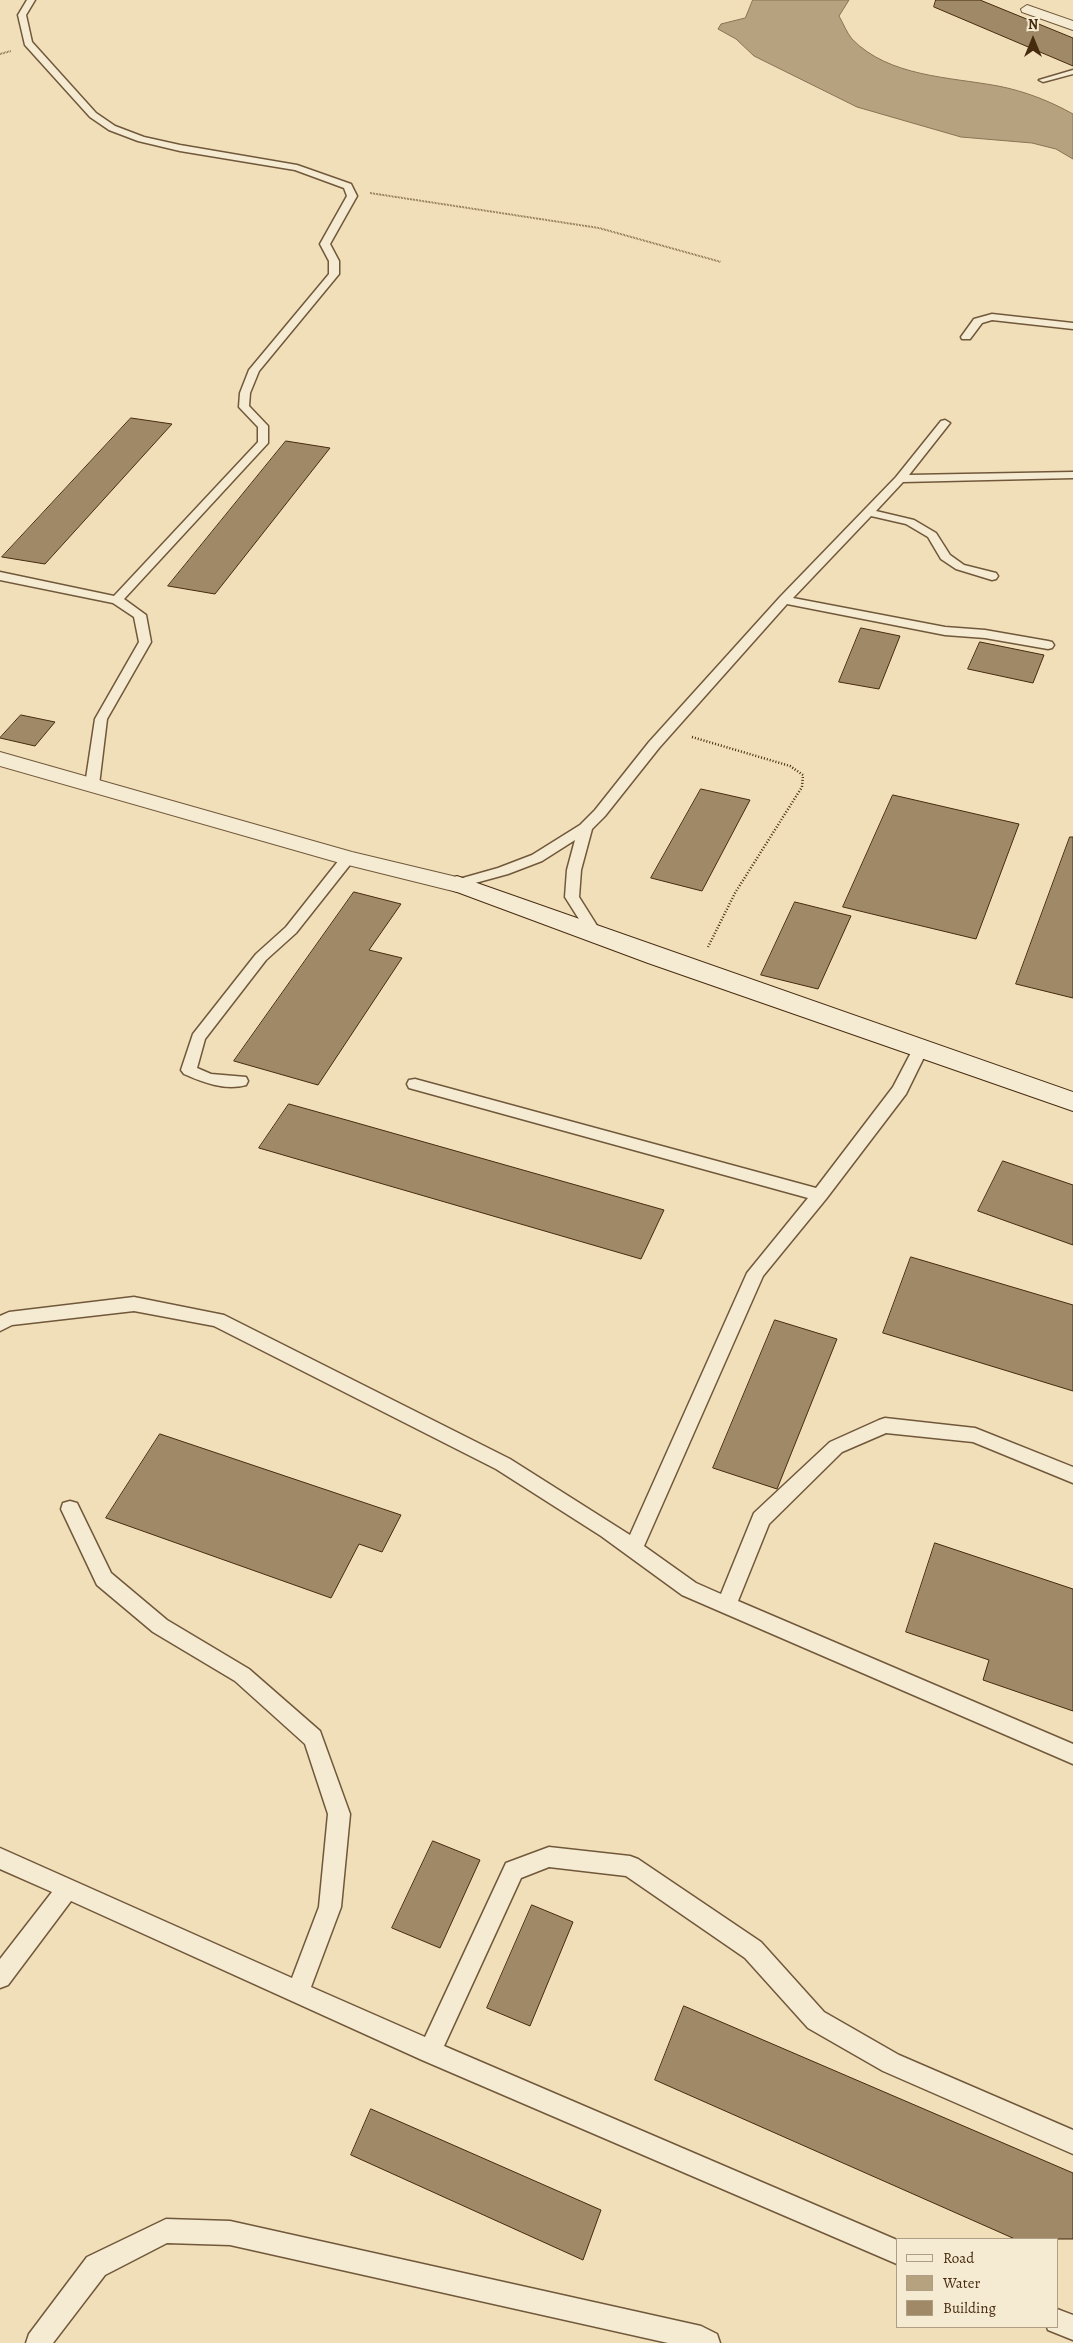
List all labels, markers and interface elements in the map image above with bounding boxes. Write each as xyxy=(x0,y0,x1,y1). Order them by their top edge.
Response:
north arrow xyxy=(1008,15,1058,65)
text: N xyxy=(1028,15,1038,34)
legend xyxy=(896,2238,1058,2328)
text: Road xyxy=(943,2248,974,2268)
text: Water xyxy=(943,2273,980,2293)
text: Building xyxy=(943,2298,996,2318)

